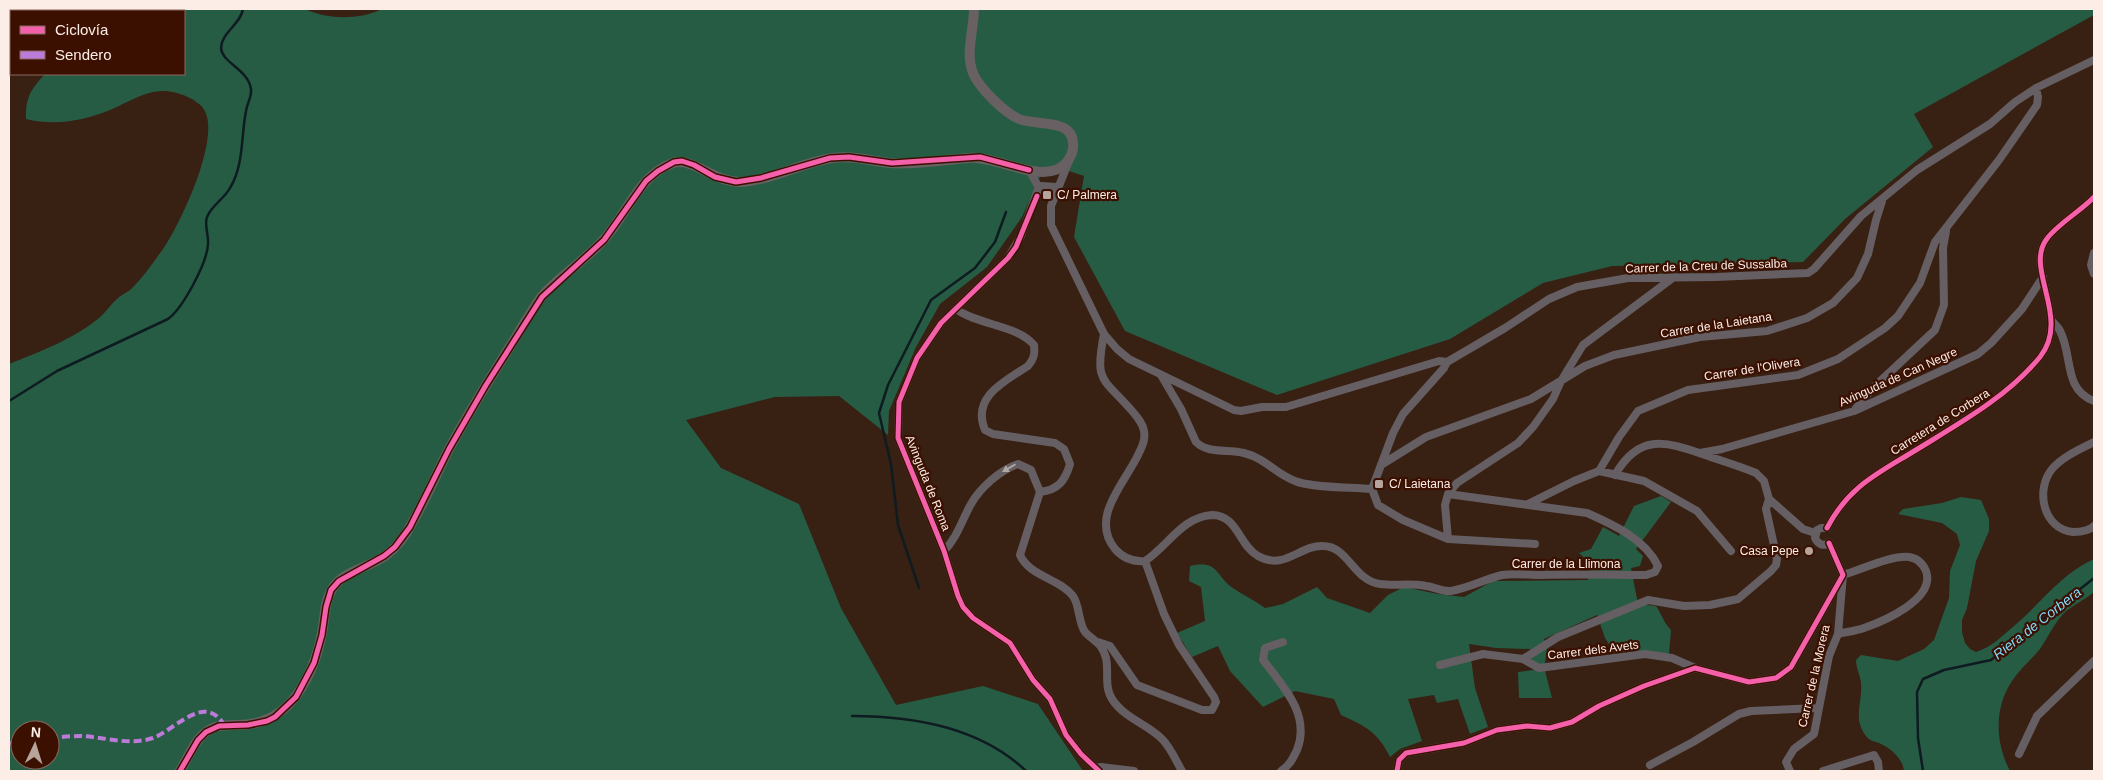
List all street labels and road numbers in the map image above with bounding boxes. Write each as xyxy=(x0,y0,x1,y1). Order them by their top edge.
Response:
street label: Carrer de la Creu de Sussalba xyxy=(1625,256,1788,276)
street label: Carrer de la Laietana xyxy=(1659,309,1773,341)
street label: Avinguda de Can Negre xyxy=(1837,344,1960,409)
street label: Carrer de l'Olivera xyxy=(1703,354,1801,383)
street label: Carretera de Corbera xyxy=(1888,386,1992,458)
street label: Avinguda de Roma xyxy=(902,433,954,533)
street label: Carrer de la Llimona xyxy=(1512,557,1621,571)
street label: Carrer de la Morera xyxy=(1795,623,1833,729)
street label: Carrer dels Avets xyxy=(1547,637,1639,663)

